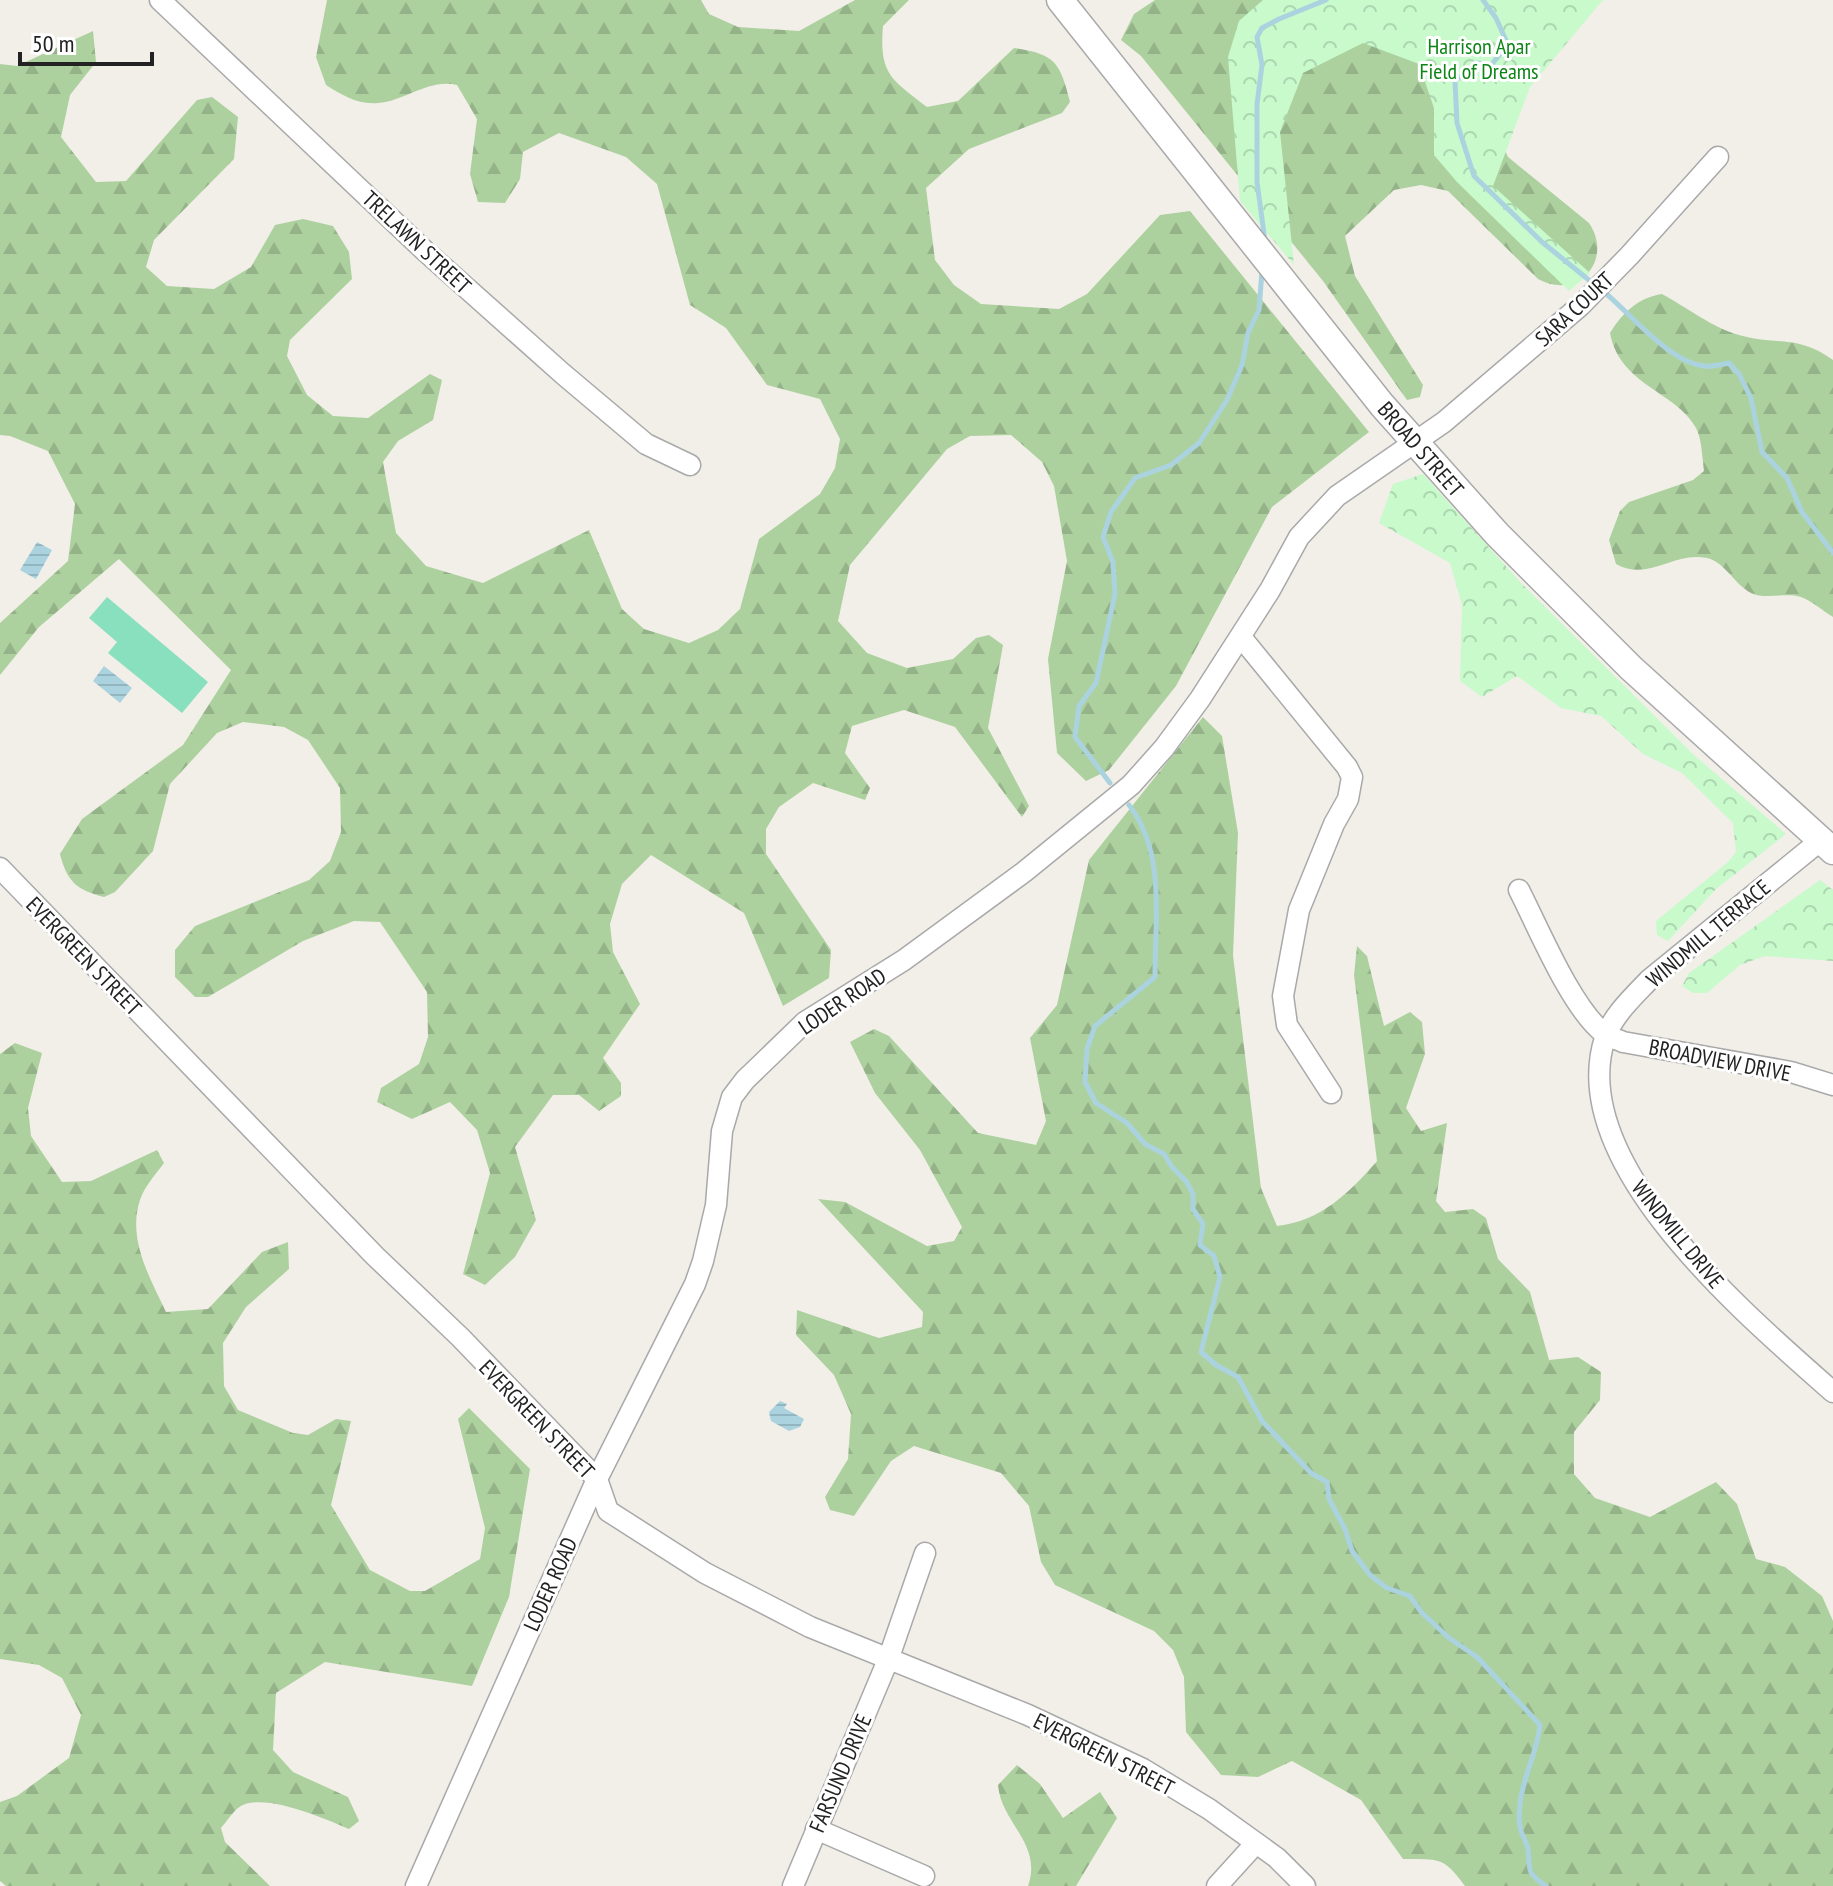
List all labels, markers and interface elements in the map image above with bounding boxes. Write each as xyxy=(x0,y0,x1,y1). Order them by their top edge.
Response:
scale bar xyxy=(20,16,152,66)
text: 50 m xyxy=(32,28,74,59)
park label: Harrison Apar Field of Dreams xyxy=(1419,32,1539,85)
street label: TRELAWN STREET xyxy=(357,184,477,300)
street label: SARA COURT xyxy=(1529,266,1619,352)
street label: BROAD STREET xyxy=(1372,396,1470,502)
street label: WINDMILL TERRACE xyxy=(1640,873,1776,993)
street label: EVERGREEN STREET xyxy=(20,891,148,1021)
street label: LODER ROAD xyxy=(793,962,891,1040)
street label: BROADVIEW DRIVE xyxy=(1647,1033,1793,1087)
street label: WINDMILL DRIVE xyxy=(1626,1174,1730,1294)
street label: EVERGREEN STREET xyxy=(473,1354,601,1484)
street label: LODER ROAD xyxy=(517,1533,583,1635)
street label: EVERGREEN STREET xyxy=(1029,1707,1179,1802)
street label: FARSUND DRIVE xyxy=(803,1710,877,1836)

